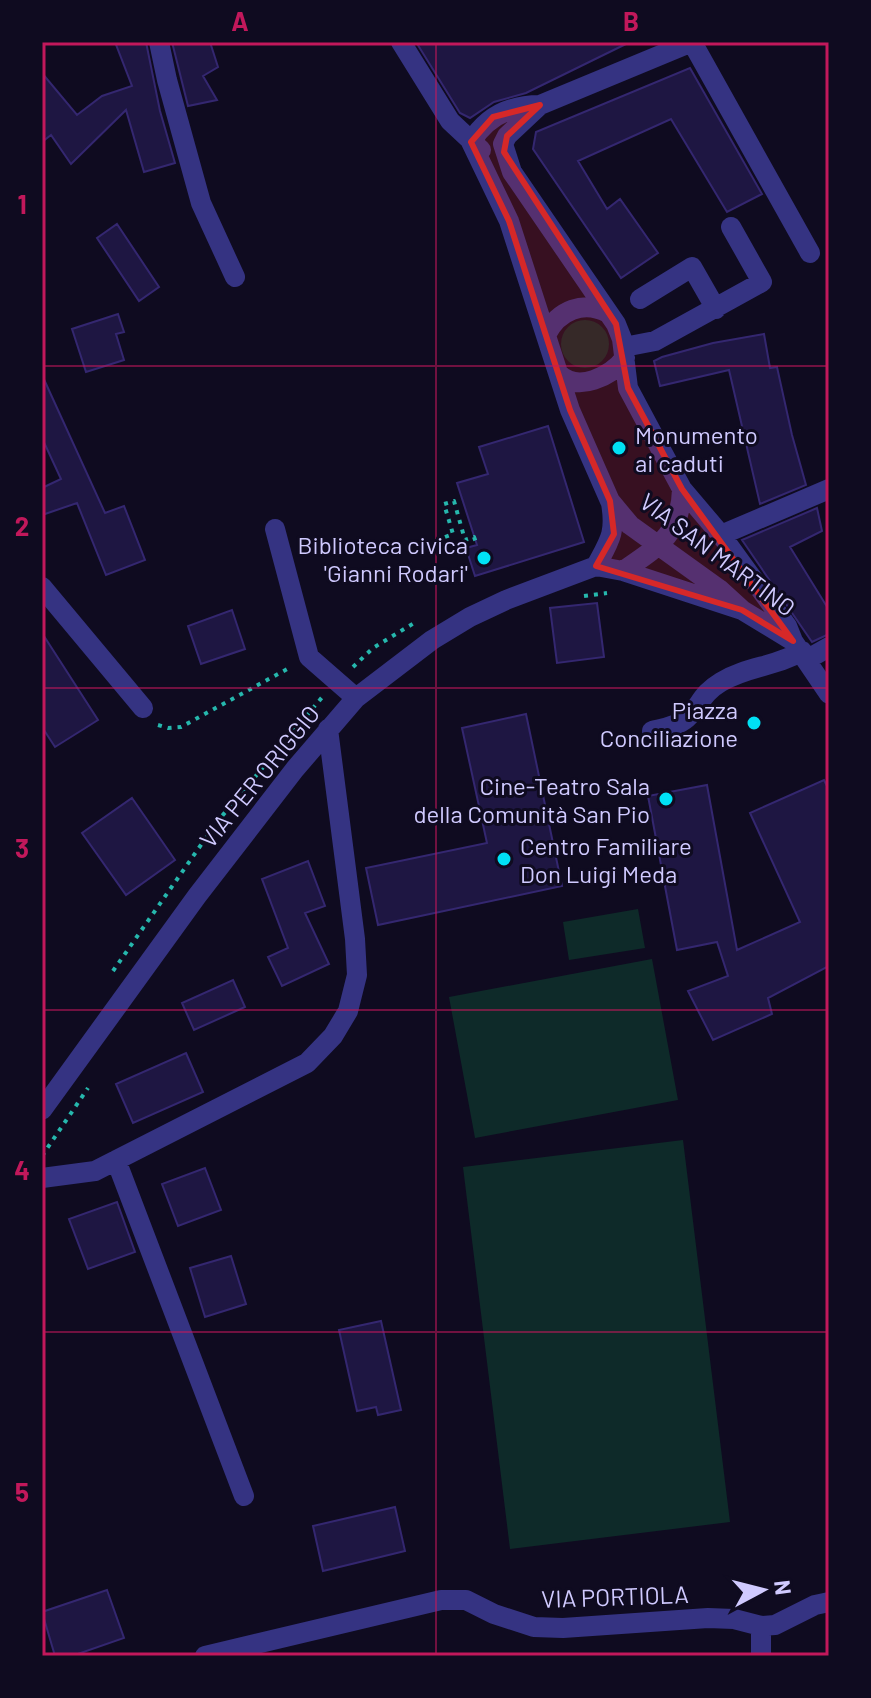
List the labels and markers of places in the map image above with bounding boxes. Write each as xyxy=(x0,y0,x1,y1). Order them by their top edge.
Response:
place label: Monumento ai caduti xyxy=(635,420,758,477)
marker: Monumento ai caduti xyxy=(610,439,628,457)
place label: Biblioteca civica 'Gianni Rodari' xyxy=(298,530,468,587)
marker: Biblioteca civica 'Gianni Rodari' xyxy=(475,549,493,567)
place label: Piazza Conciliazione xyxy=(600,695,738,752)
marker: Piazza Conciliazione xyxy=(745,714,763,732)
place label: Cine-Teatro Sala della Comunità San Pio xyxy=(413,771,650,828)
marker: Cine-Teatro Sala della Comunità San Pio xyxy=(657,790,675,808)
place label: Centro Familiare Don Luigi Meda xyxy=(520,831,692,888)
marker: Centro Familiare Don Luigi Meda xyxy=(495,850,513,868)

